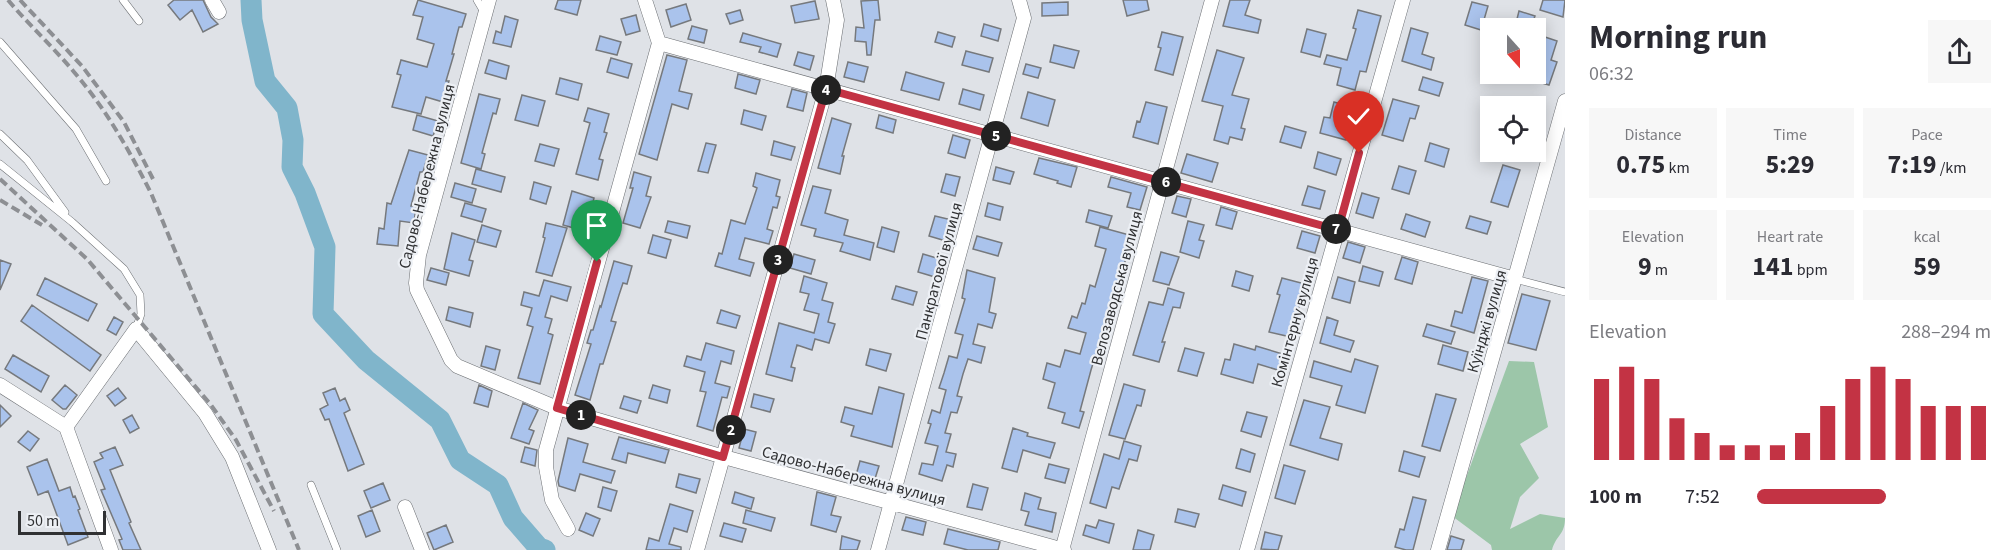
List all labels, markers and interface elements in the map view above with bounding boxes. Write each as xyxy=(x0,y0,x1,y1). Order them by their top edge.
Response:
text: Morning run xyxy=(1589,14,1767,61)
north arrow xyxy=(1480,18,1546,84)
map controls xyxy=(1480,18,1546,162)
button: share xyxy=(1928,20,1991,83)
text: 06:32 xyxy=(1589,60,1634,88)
pin: 4 xyxy=(811,75,841,105)
text: 4 xyxy=(822,79,830,101)
street label: Садово-Набережна вулиця xyxy=(393,82,461,271)
pin xyxy=(1333,91,1384,153)
button: locate xyxy=(1480,96,1546,162)
icon: check xyxy=(1342,100,1375,133)
pin: 5 xyxy=(981,121,1011,151)
text: Distance xyxy=(1625,124,1681,146)
text: Time xyxy=(1773,124,1807,146)
text: Pace xyxy=(1911,124,1943,146)
text: 5 xyxy=(992,125,1000,147)
text: 0.75 xyxy=(1616,146,1665,183)
text: 5:29 xyxy=(1766,146,1814,183)
text: 7:19 xyxy=(1888,146,1937,183)
text: km xyxy=(1665,157,1690,179)
text: /km xyxy=(1937,157,1966,179)
pin: 6 xyxy=(1151,167,1181,197)
text: 6 xyxy=(1162,171,1170,193)
pin xyxy=(571,200,622,262)
street label: Панкратової вулиця xyxy=(910,200,968,343)
icon: arrive xyxy=(580,209,613,242)
street label: Велозаводська вулиця xyxy=(1086,209,1148,368)
pin: 7 xyxy=(1321,214,1351,244)
text: 7 xyxy=(1332,218,1340,240)
text: Elevation xyxy=(1622,226,1684,248)
text: Heart rate xyxy=(1757,226,1823,248)
text: kcal xyxy=(1914,226,1940,248)
pin: 3 xyxy=(763,245,793,275)
text: 9 xyxy=(1638,248,1652,285)
text: 141 xyxy=(1752,248,1793,285)
text: 59 xyxy=(1913,248,1941,285)
text: 3 xyxy=(774,249,782,271)
street label: Комінтерну вулиця xyxy=(1266,255,1324,390)
text: m xyxy=(1652,259,1668,281)
text: bpm xyxy=(1793,259,1828,281)
street label: Куїнджі вулиця xyxy=(1462,267,1512,375)
text: Elevation xyxy=(1589,318,1667,346)
text: 288–294 m xyxy=(1901,318,1991,346)
pin: 1 xyxy=(566,400,596,430)
text: 1 xyxy=(577,404,585,426)
pin: 2 xyxy=(716,415,746,445)
text: 2 xyxy=(727,419,735,441)
street label: Садово-Набережна вулиця xyxy=(759,441,948,511)
text: 100 m xyxy=(1589,483,1642,511)
text: 7:52 xyxy=(1685,483,1720,511)
scale bar xyxy=(18,508,106,536)
text: 50 m xyxy=(27,510,59,532)

